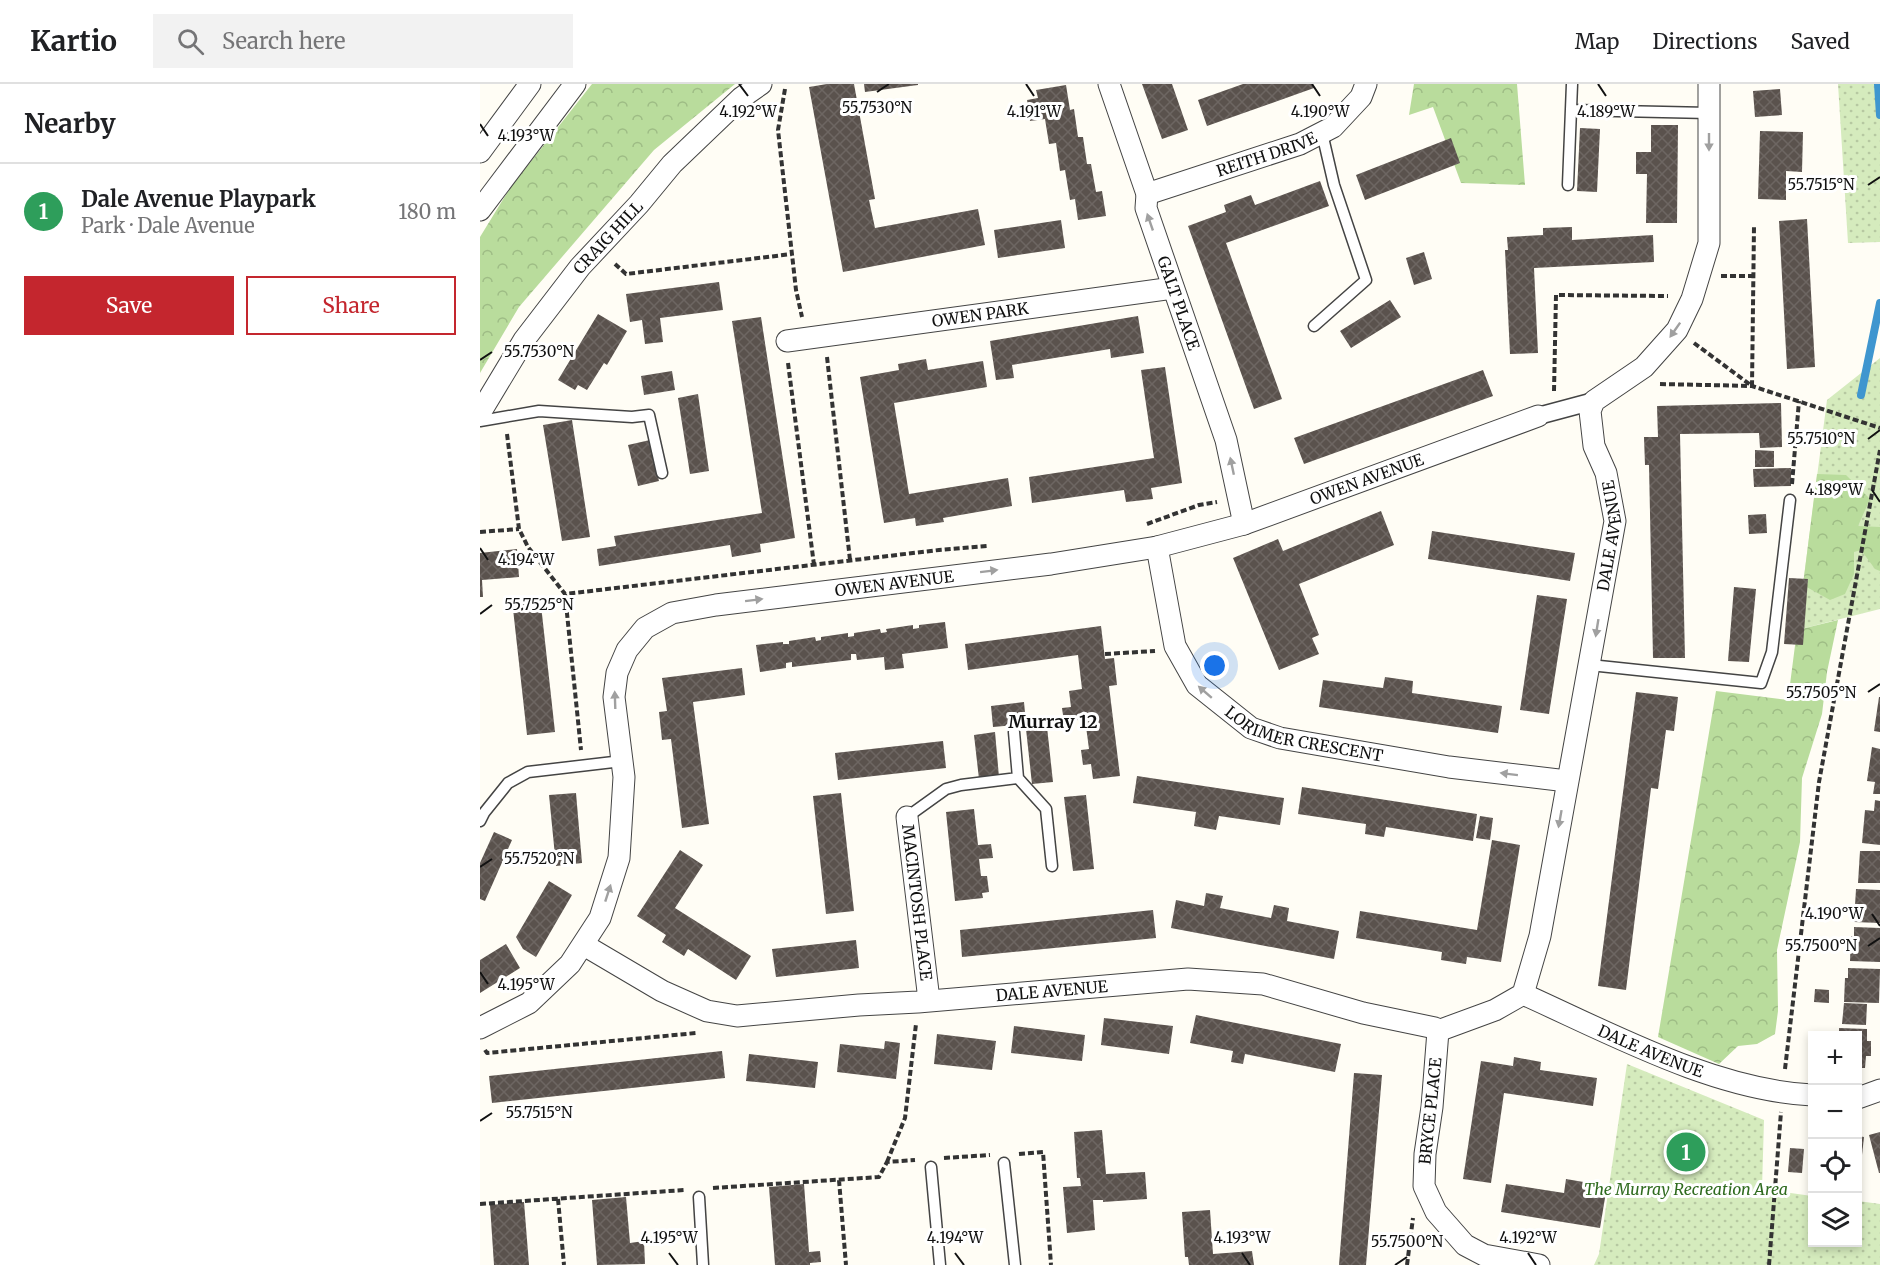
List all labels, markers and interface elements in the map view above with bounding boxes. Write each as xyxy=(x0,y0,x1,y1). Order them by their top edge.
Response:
search box xyxy=(153,14,573,68)
text: Kartio xyxy=(30,23,117,59)
icon: search xyxy=(174,25,207,58)
text: Search here xyxy=(222,27,345,55)
text: Map xyxy=(1575,28,1619,55)
text: Directions xyxy=(1652,28,1757,55)
text: Saved xyxy=(1790,28,1850,55)
text: 55.7530°N xyxy=(842,98,913,117)
text: 4.192°W xyxy=(719,102,778,121)
text: 4.191°W xyxy=(1007,102,1062,121)
text: 4.190°W xyxy=(1291,102,1350,121)
text: 4.189°W xyxy=(1577,102,1636,121)
text: Nearby xyxy=(24,107,116,140)
text: 4.193°W xyxy=(498,126,555,145)
street label: REITH DRIVE xyxy=(1214,127,1321,181)
one-way arrow xyxy=(1704,133,1714,152)
text: 55.7515°N xyxy=(1787,175,1855,194)
text: Dale Avenue Playpark xyxy=(81,185,316,213)
street label: CRAIG HILL xyxy=(569,196,647,278)
text: 1 xyxy=(39,199,48,224)
text: 180 m xyxy=(398,199,456,224)
text: Park · Dale Avenue xyxy=(81,213,255,238)
one-way arrow xyxy=(1145,213,1155,231)
street label: GALT PLACE xyxy=(1153,253,1205,354)
button: Save xyxy=(24,276,234,335)
button: Share xyxy=(246,276,456,335)
street label: OWEN PARK xyxy=(931,298,1030,331)
one-way arrow xyxy=(1669,322,1681,338)
text: 55.7530°N xyxy=(504,342,575,361)
text: 55.7510°N xyxy=(1787,429,1855,448)
street label: OWEN AVENUE xyxy=(1307,449,1427,509)
one-way arrow xyxy=(1227,457,1236,476)
street label: DALE AVENUE xyxy=(1593,478,1626,593)
text: 4.189°W xyxy=(1805,480,1864,499)
text: 4.194°W xyxy=(498,550,555,569)
street label: OWEN AVENUE xyxy=(833,566,956,600)
one-way arrow xyxy=(980,567,999,576)
text: 55.7525°N xyxy=(504,595,574,614)
one-way arrow xyxy=(744,595,763,605)
one-way arrow xyxy=(1592,618,1601,637)
your location xyxy=(1200,651,1229,680)
text: 55.7505°N xyxy=(1786,683,1857,702)
one-way arrow xyxy=(1198,686,1213,699)
one-way arrow xyxy=(611,691,620,710)
street label: LORIMER CRESCENT xyxy=(1221,701,1385,766)
district label: Murray 12 xyxy=(1008,710,1098,733)
one-way arrow xyxy=(1500,769,1519,779)
one-way arrow xyxy=(1556,810,1565,829)
street label: MACINTOSH PLACE xyxy=(898,823,937,982)
text: 55.7520°N xyxy=(504,849,575,868)
one-way arrow xyxy=(604,884,613,902)
text: 4.190°W xyxy=(1805,904,1864,923)
text: 55.7500°N xyxy=(1785,936,1858,955)
text: 4.195°W xyxy=(497,975,556,994)
street label: DALE AVENUE xyxy=(995,976,1109,1005)
street label: DALE AVENUE xyxy=(1595,1020,1707,1082)
map controls xyxy=(1808,1031,1862,1247)
button: + xyxy=(1808,1031,1862,1085)
street label: BRYCE PLACE xyxy=(1414,1056,1446,1165)
button: − xyxy=(1808,1085,1862,1139)
text: 55.7515°N xyxy=(505,1103,573,1122)
pin: 1 xyxy=(1666,1130,1706,1174)
button: locate xyxy=(1808,1139,1862,1193)
park label: The Murray Recreation Area xyxy=(1584,1179,1788,1199)
button: layers xyxy=(1808,1193,1862,1247)
text: 4.195°W xyxy=(640,1228,699,1247)
text: 4.194°W xyxy=(927,1228,984,1247)
text: 4.193°W xyxy=(1214,1228,1271,1247)
text: 4.192°W xyxy=(1499,1228,1558,1247)
text: 55.7500°N xyxy=(1371,1232,1444,1251)

